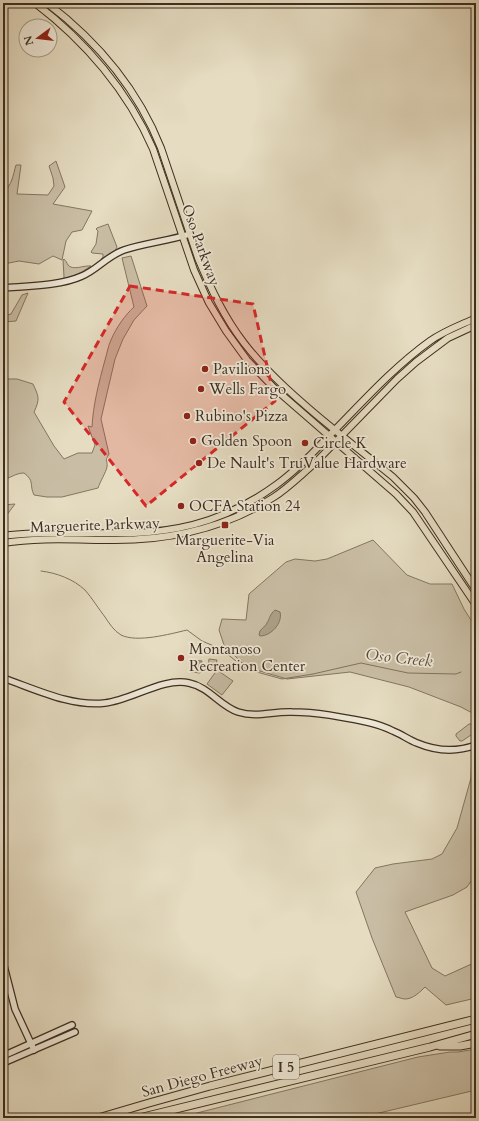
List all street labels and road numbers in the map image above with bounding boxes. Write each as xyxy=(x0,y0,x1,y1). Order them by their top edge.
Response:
street label: Oso Parkway xyxy=(177,201,225,289)
street label: Marguerite Parkway xyxy=(30,513,160,537)
street label: San Diego Freeway xyxy=(139,1050,265,1102)
road number: I 5 xyxy=(273,1055,299,1079)

